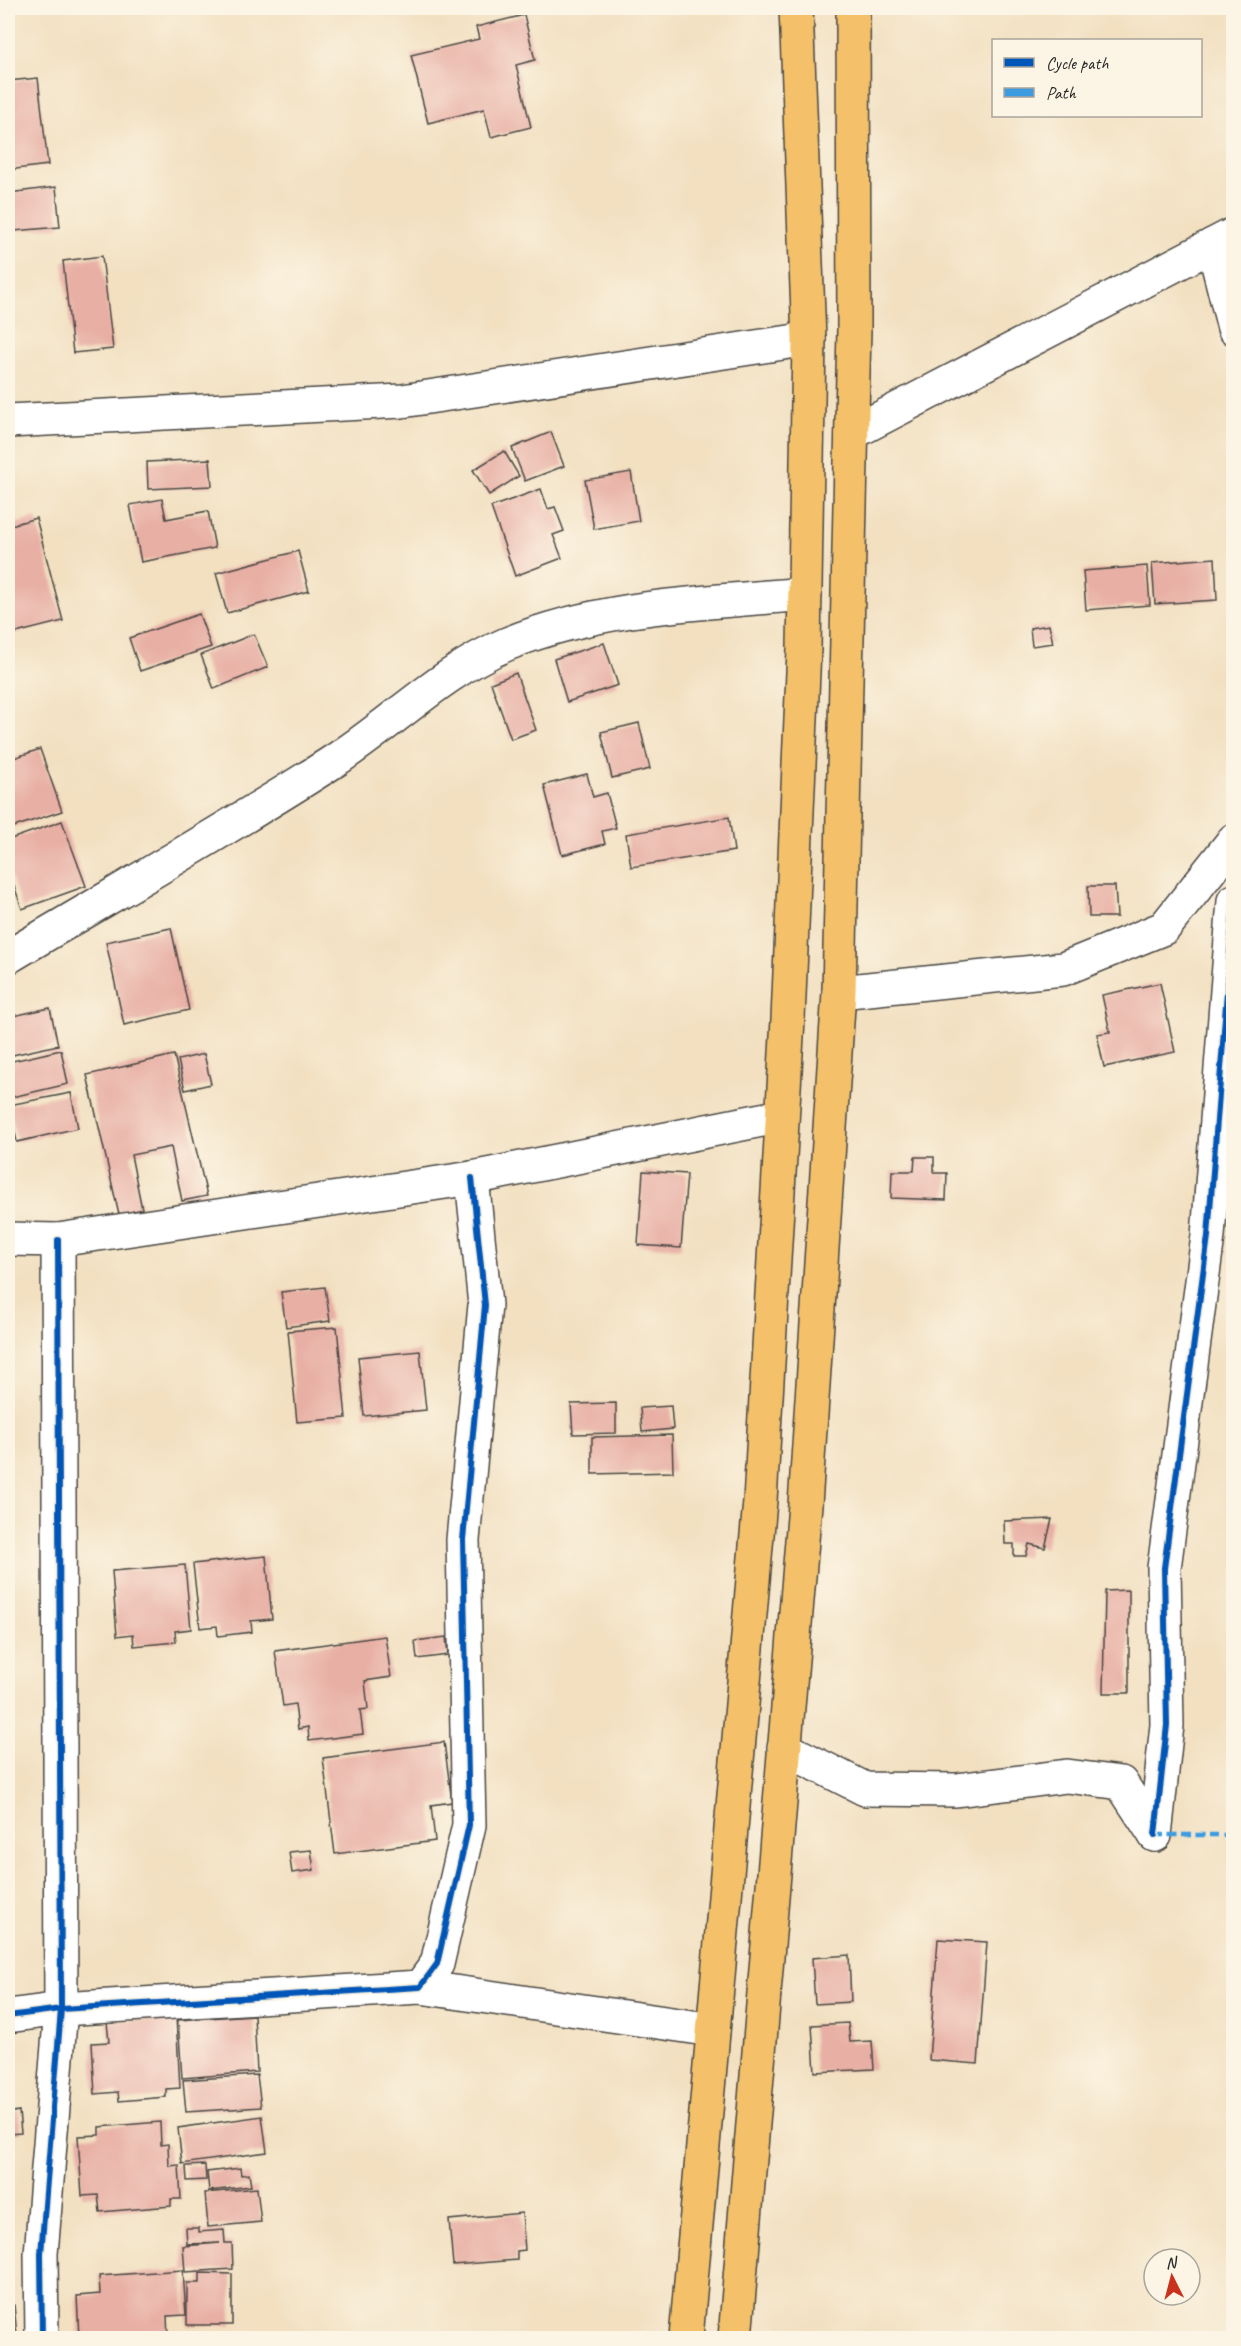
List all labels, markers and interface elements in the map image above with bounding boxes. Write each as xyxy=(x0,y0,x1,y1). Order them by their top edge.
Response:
legend xyxy=(992,39,1202,117)
text: Cycle path xyxy=(1046,52,1109,74)
text: Path xyxy=(1046,82,1076,104)
north arrow xyxy=(1142,2247,1202,2307)
text: N xyxy=(1165,2252,1180,2274)

